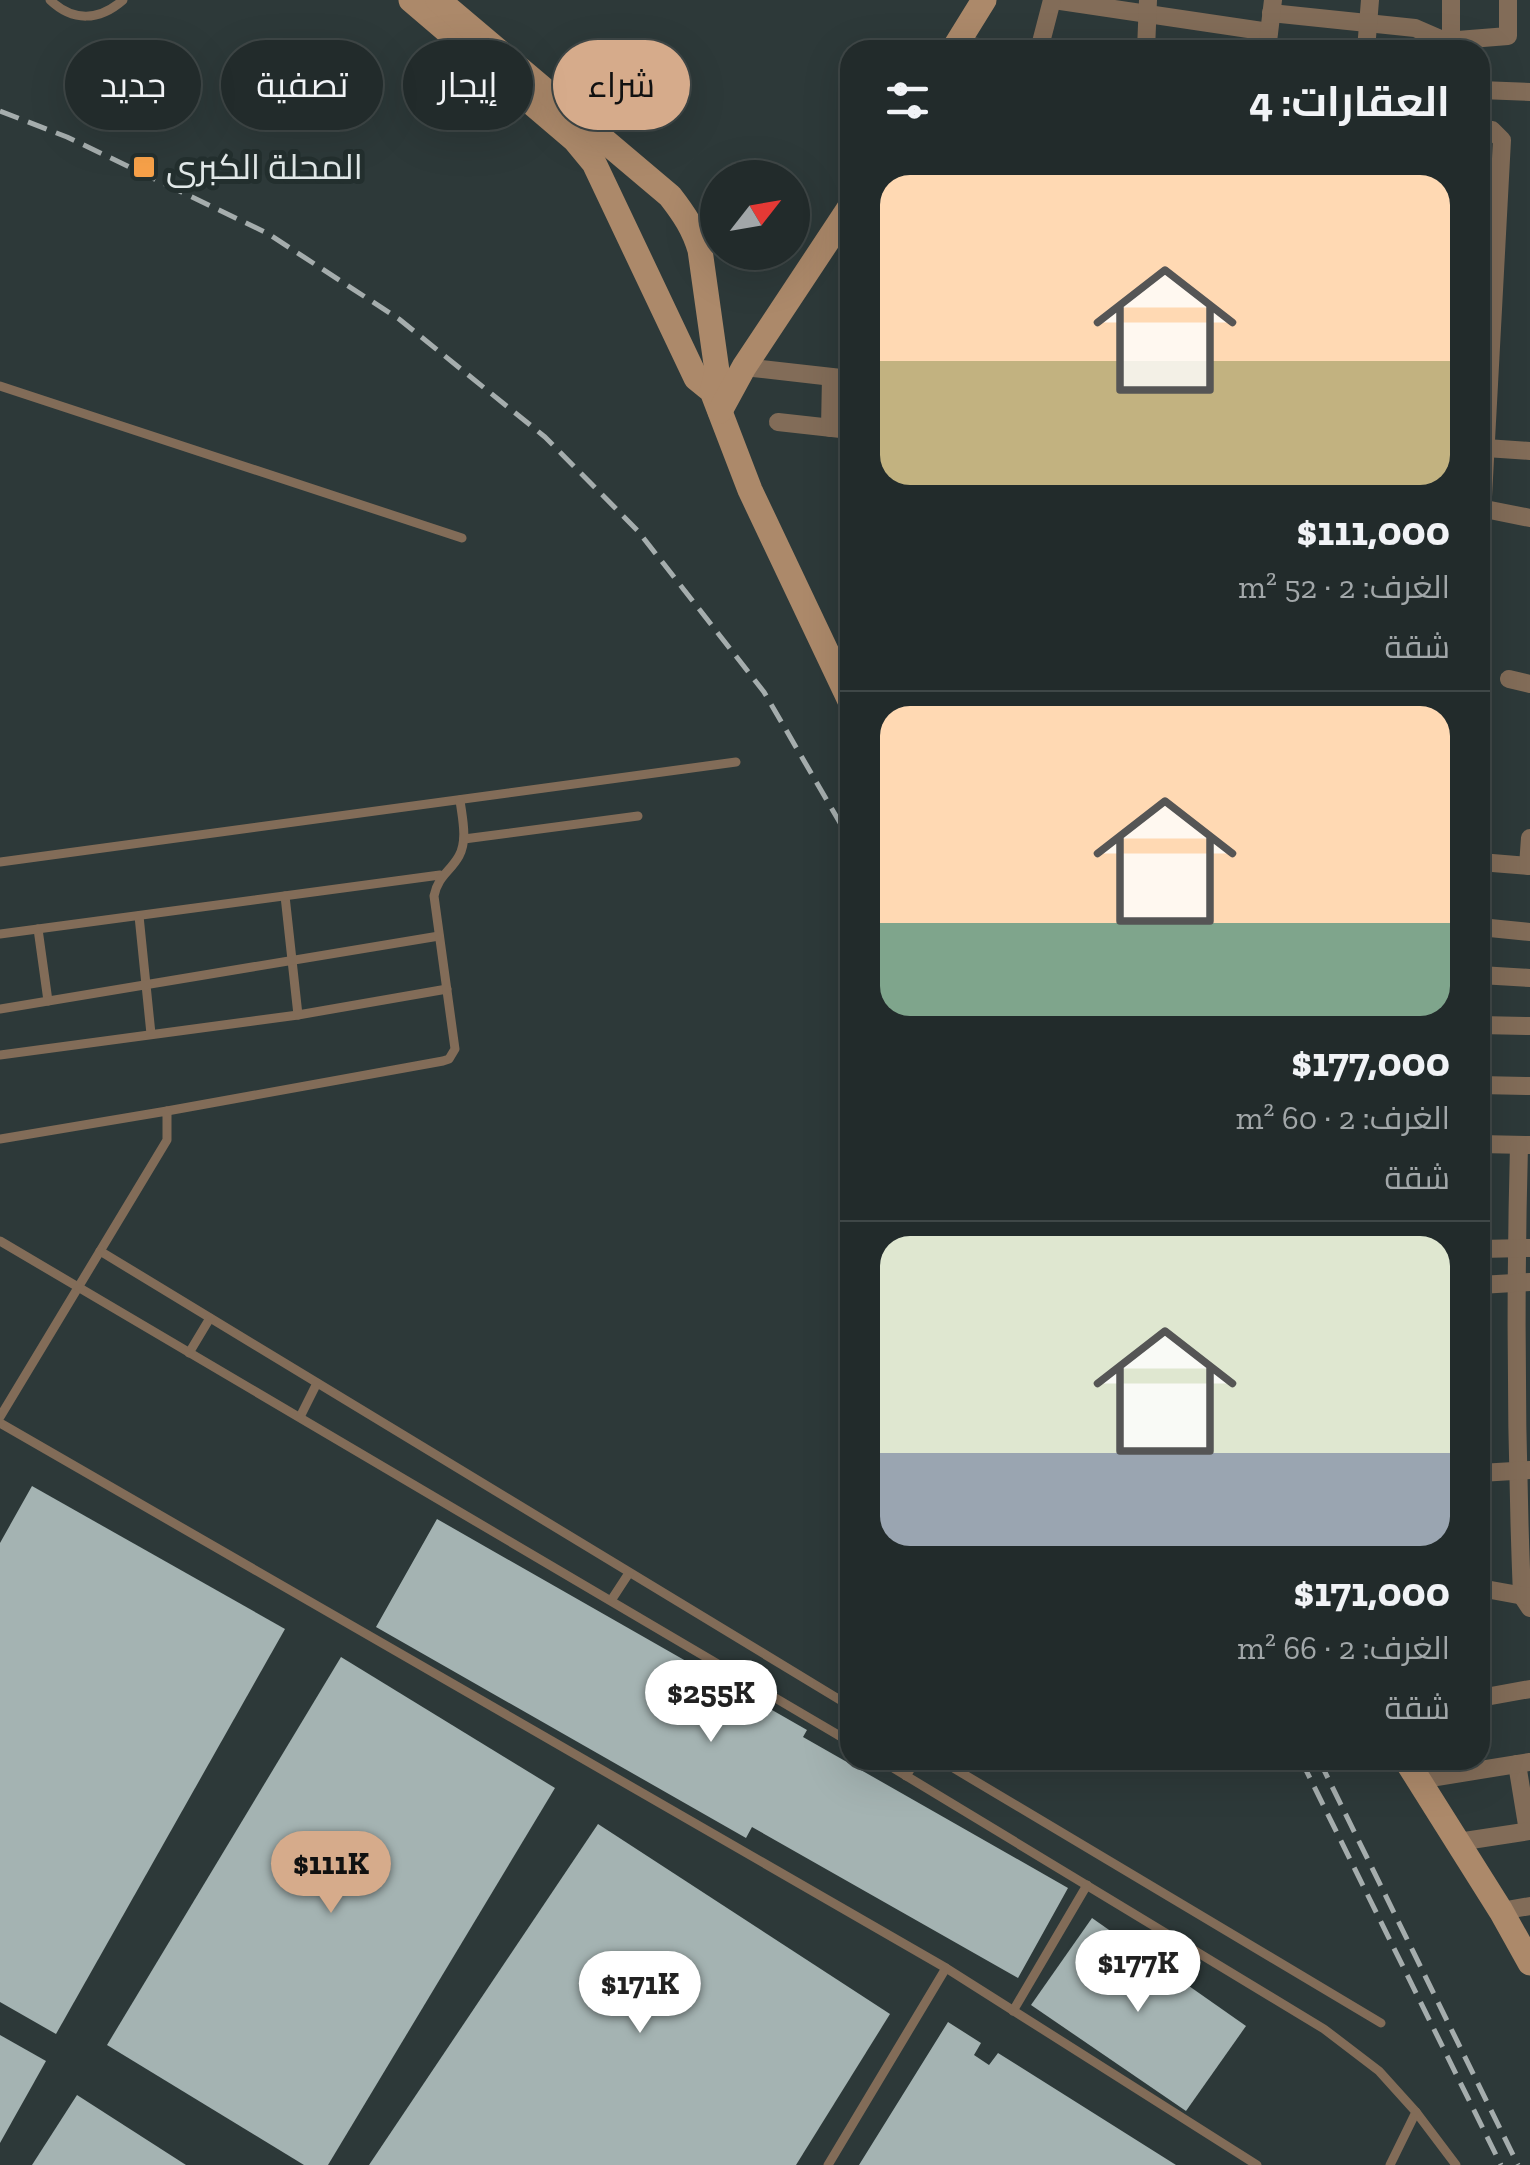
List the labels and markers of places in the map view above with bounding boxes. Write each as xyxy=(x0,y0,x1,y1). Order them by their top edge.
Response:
place label: المحلة الكبرى xyxy=(166,146,363,188)
marker: المحلة الكبرى xyxy=(131,154,157,180)
pin: $255K xyxy=(641,1660,781,1745)
pin: $111K xyxy=(261,1831,401,1916)
pin: $177K xyxy=(1068,1930,1208,2015)
pin: $171K xyxy=(570,1951,710,2036)

